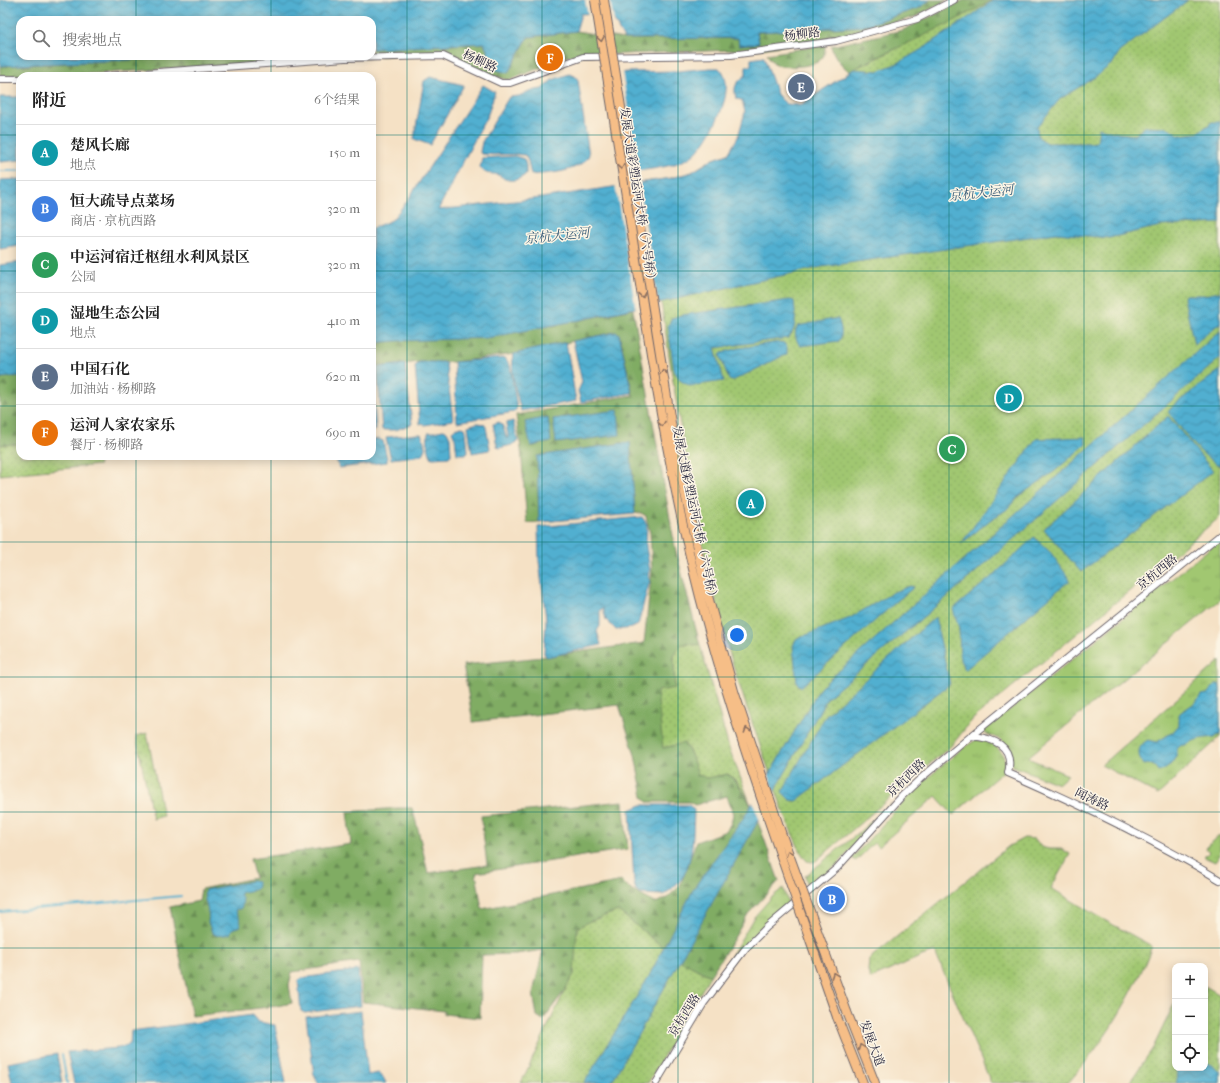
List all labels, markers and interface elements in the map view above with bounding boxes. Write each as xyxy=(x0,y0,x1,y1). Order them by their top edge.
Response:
search box xyxy=(16,16,376,60)
street label: 杨柳路 xyxy=(783,25,821,43)
icon: search xyxy=(30,27,52,49)
text: 搜索地点 xyxy=(62,31,122,49)
one-way arrow xyxy=(596,35,605,42)
pin: F xyxy=(537,43,563,73)
street label: 杨柳路 xyxy=(461,47,499,75)
pin: E xyxy=(788,72,814,102)
text: 附近 xyxy=(32,90,66,110)
text: 6个结果 xyxy=(314,92,360,107)
street label: 发展大道彩塑运河大桥（六号桥） xyxy=(617,106,659,286)
text: 楚风长廊 xyxy=(70,136,130,154)
text: A xyxy=(41,145,49,160)
text: 150 m xyxy=(329,145,360,160)
text: 地点 xyxy=(70,157,96,172)
one-way arrow xyxy=(616,164,625,170)
water label: 京杭大运河 xyxy=(948,181,1016,203)
text: 恒大疏导点菜场 xyxy=(70,192,175,210)
text: B xyxy=(41,201,49,216)
text: 320 m xyxy=(327,201,360,216)
text: 商店 · 京杭西路 xyxy=(70,213,156,228)
water label: 京杭大运河 xyxy=(524,224,592,246)
text: 中运河宿迁枢纽水利风景区 xyxy=(70,248,250,266)
text: C xyxy=(41,257,49,272)
text: 320 m xyxy=(327,257,360,272)
text: 公园 xyxy=(70,269,96,284)
one-way arrow xyxy=(637,292,645,298)
text: 湿地生态公园 xyxy=(70,304,160,322)
text: D xyxy=(40,313,50,328)
text: 410 m xyxy=(327,313,360,328)
text: 地点 xyxy=(70,325,96,340)
text: 中国石化 xyxy=(70,360,130,378)
text: E xyxy=(41,369,49,384)
text: 620 m xyxy=(326,369,360,384)
one-way arrow xyxy=(659,369,668,375)
text: 加油站 · 杨柳路 xyxy=(70,381,156,396)
pin: D xyxy=(996,383,1022,413)
text: 运河人家农家乐 xyxy=(70,416,175,434)
one-way arrow xyxy=(658,420,666,427)
text: F xyxy=(42,425,48,440)
text: 690 m xyxy=(325,425,360,440)
street label: 发展大道彩塑运河大桥（六号桥） xyxy=(669,425,721,603)
pin: C xyxy=(939,434,965,464)
text: 餐厅 · 杨柳路 xyxy=(70,437,143,452)
pin: A xyxy=(738,488,764,518)
street label: 京杭西路 xyxy=(1134,551,1180,593)
your location xyxy=(727,625,747,645)
one-way arrow xyxy=(743,727,752,734)
street label: 京杭西路 xyxy=(884,756,928,800)
street label: 闻涛路 xyxy=(1073,785,1111,813)
one-way arrow xyxy=(785,850,793,857)
pin: B xyxy=(819,884,845,914)
map controls xyxy=(1172,963,1208,1071)
button: + xyxy=(1172,963,1208,999)
one-way arrow xyxy=(830,972,838,979)
street label: 京杭西路 xyxy=(665,991,703,1039)
button: − xyxy=(1172,999,1208,1035)
street label: 发展大道 xyxy=(857,1018,887,1068)
button: locate xyxy=(1172,1035,1208,1071)
one-way arrow xyxy=(858,1044,866,1052)

